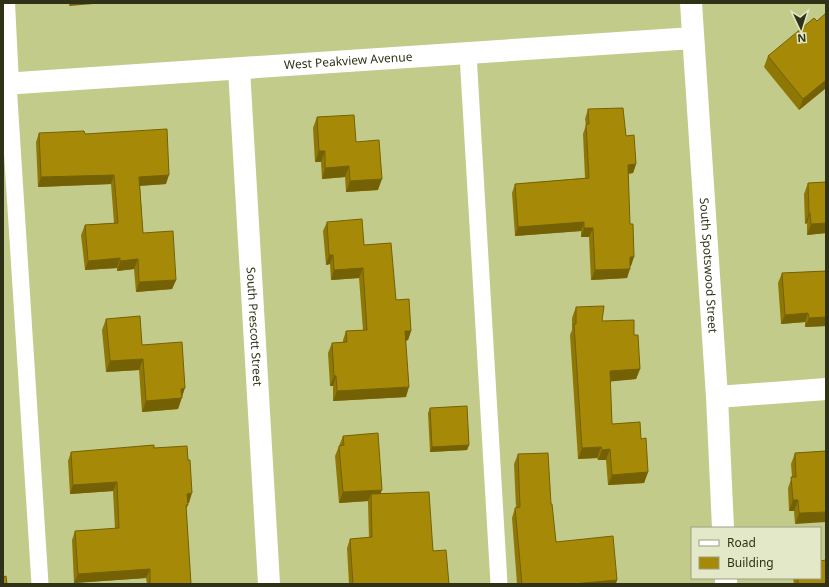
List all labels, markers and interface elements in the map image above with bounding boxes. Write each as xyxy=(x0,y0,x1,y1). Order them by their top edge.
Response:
north arrow xyxy=(781,8,821,48)
text: N xyxy=(797,31,807,46)
street label: West Peakview Avenue xyxy=(283,48,413,73)
street label: South Spotswood Street xyxy=(696,197,722,334)
street label: South Prescott Street xyxy=(243,267,266,387)
legend xyxy=(691,527,821,579)
text: Road xyxy=(727,534,756,551)
text: Building xyxy=(727,554,774,571)

